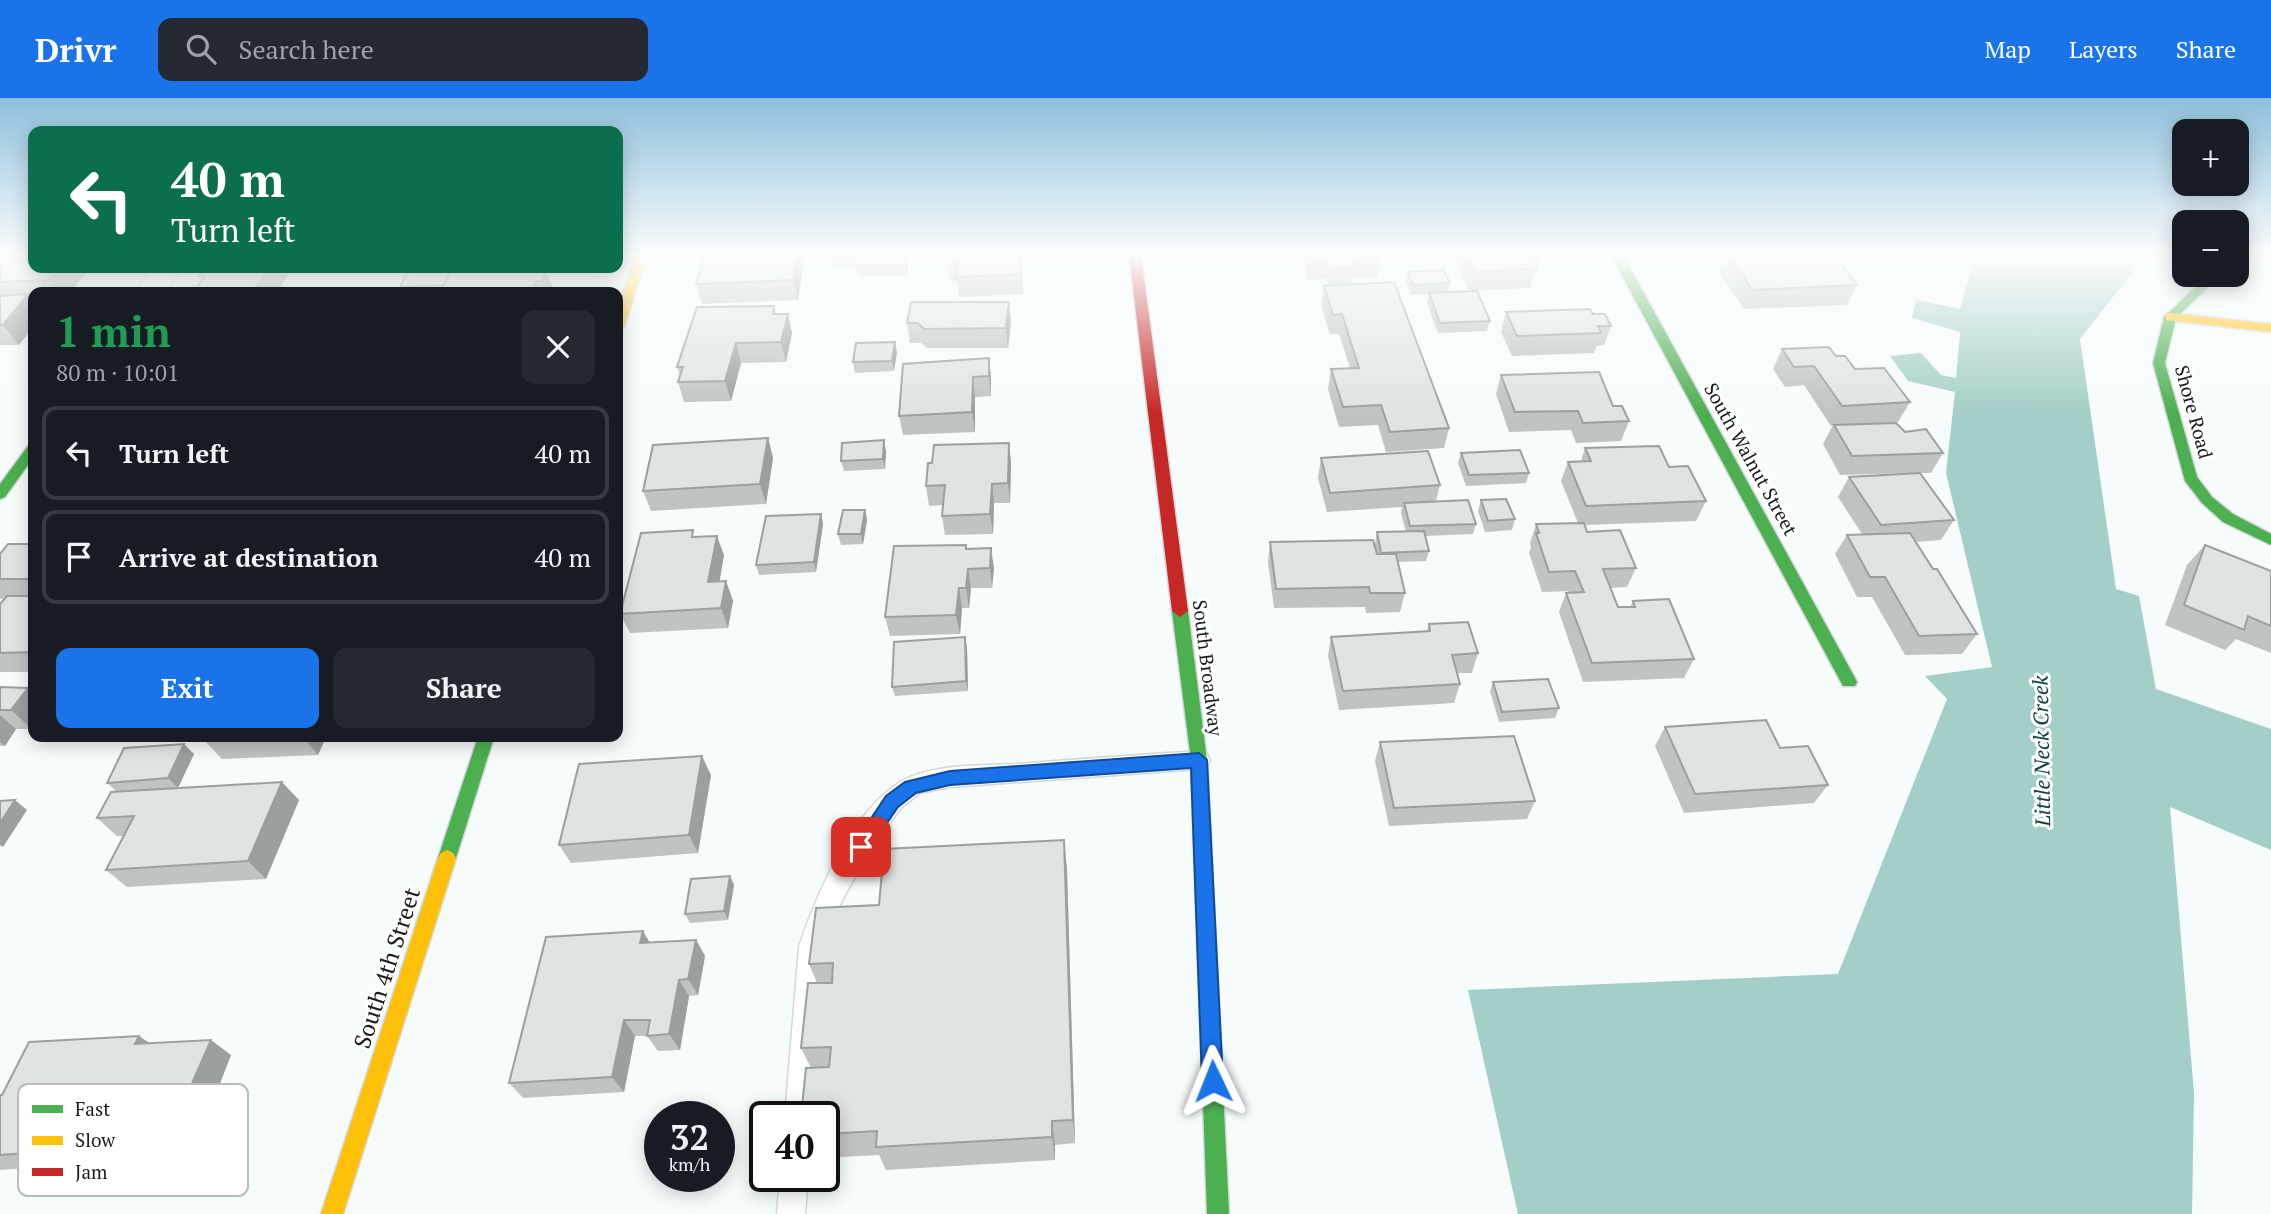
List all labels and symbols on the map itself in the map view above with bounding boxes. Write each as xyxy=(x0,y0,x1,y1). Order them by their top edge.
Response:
street label: Shore Road xyxy=(2170,362,2219,462)
street label: South Walnut Street xyxy=(1699,378,1804,540)
street label: South Broadway xyxy=(1188,598,1229,738)
water label: Little Neck Creek xyxy=(2026,674,2056,828)
pin xyxy=(831,817,891,877)
street label: South 4th Street xyxy=(346,883,427,1052)
position arrow xyxy=(1176,1044,1250,1118)
legend xyxy=(18,1084,248,1196)
text: Fast xyxy=(75,1096,110,1121)
speed limit sign: 40 xyxy=(749,1101,840,1192)
text: Slow xyxy=(75,1127,116,1152)
text: Jam xyxy=(75,1159,108,1184)

